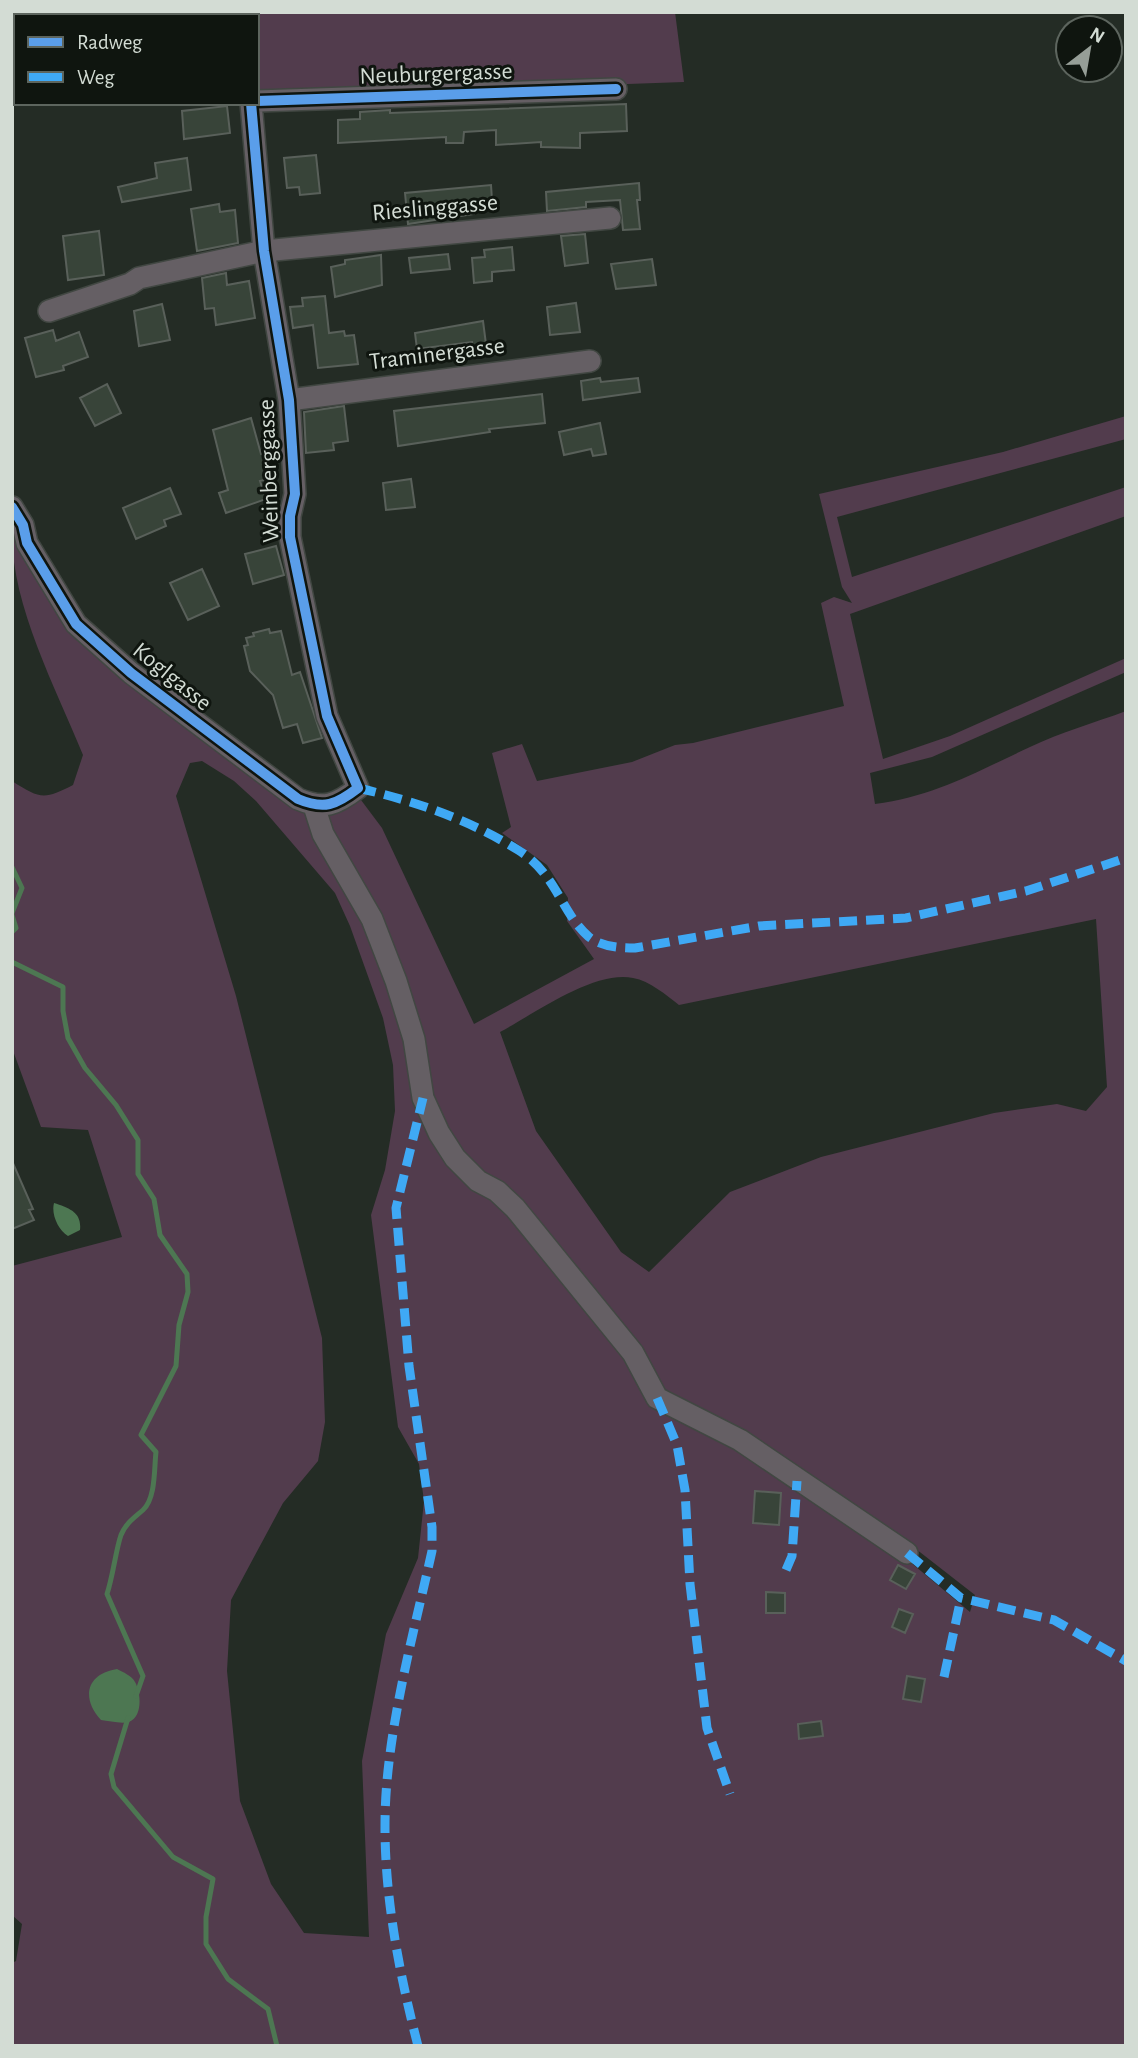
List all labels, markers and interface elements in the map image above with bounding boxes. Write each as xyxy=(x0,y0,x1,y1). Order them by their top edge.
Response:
legend xyxy=(14,14,259,105)
north arrow xyxy=(1054,14,1124,84)
text: N xyxy=(1086,24,1108,47)
text: Radweg xyxy=(77,32,143,53)
street label: Neuburgergasse xyxy=(359,59,513,89)
text: Weg xyxy=(77,67,115,88)
street label: Rieslinggasse xyxy=(371,191,499,225)
street label: Traminergasse xyxy=(368,334,506,374)
street label: Weinberggasse xyxy=(254,399,284,543)
street label: Koglgasse xyxy=(128,638,216,716)

